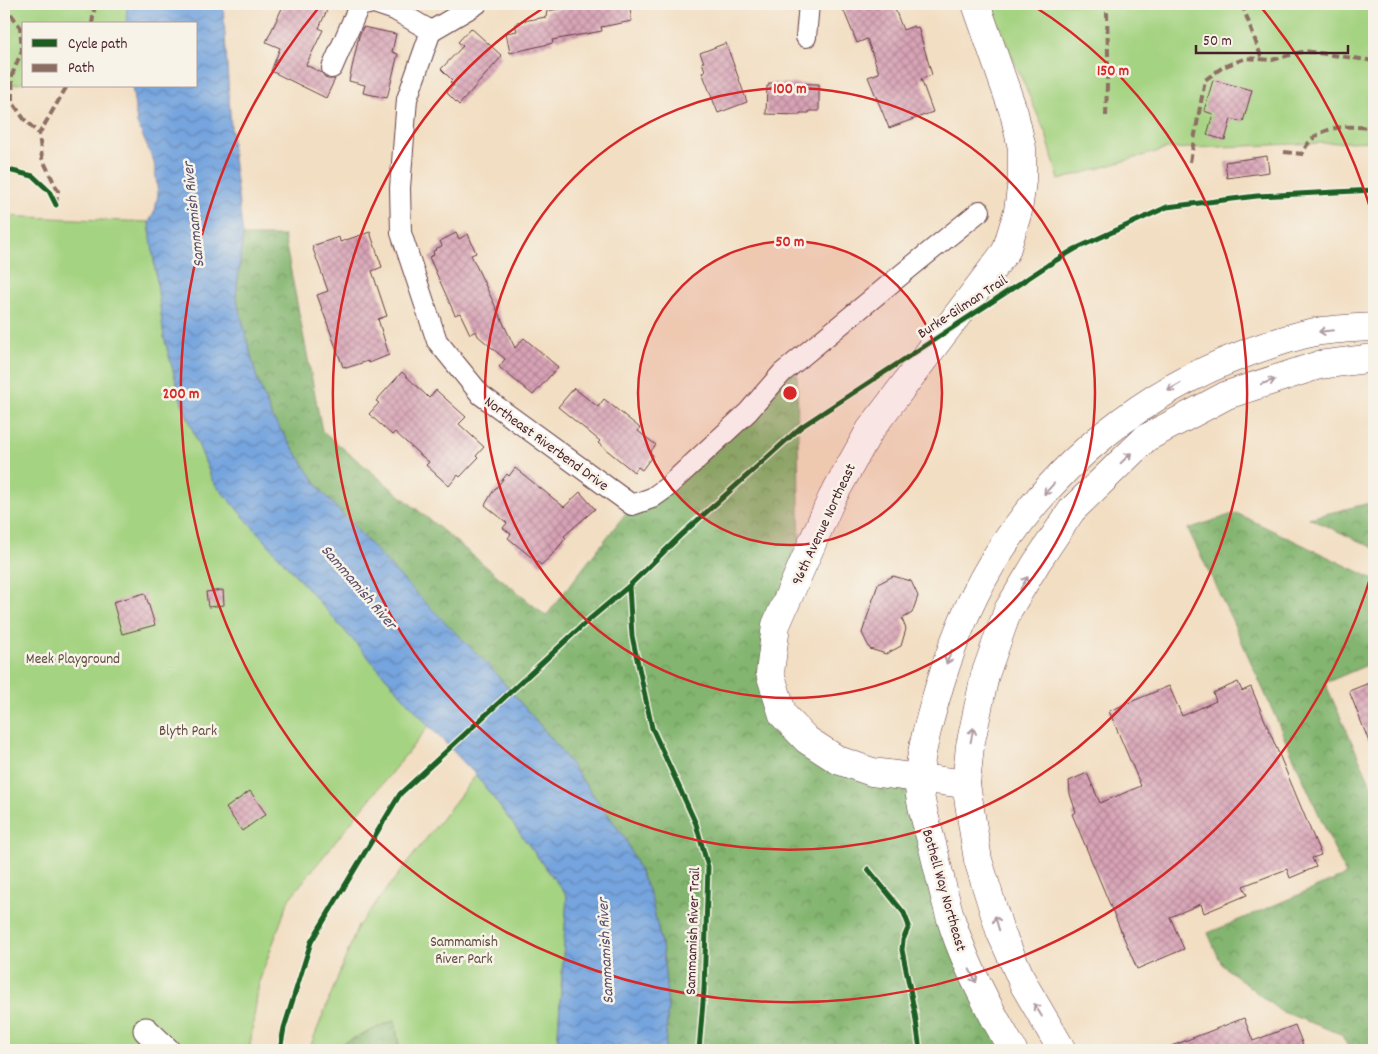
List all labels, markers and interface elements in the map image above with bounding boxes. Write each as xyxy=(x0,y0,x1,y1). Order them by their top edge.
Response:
legend xyxy=(22,22,198,88)
scale bar xyxy=(1196,22,1348,54)
text: 50 m xyxy=(1203,31,1232,53)
text: Cycle path xyxy=(68,34,128,56)
text: Path xyxy=(68,58,94,80)
text: 150 m xyxy=(1097,61,1129,83)
text: 100 m xyxy=(773,79,807,101)
water label: Sammamish River xyxy=(177,159,211,269)
text: 50 m xyxy=(776,232,804,254)
street label: Burke-Gilman Trail xyxy=(914,270,1013,345)
one-way arrow xyxy=(1318,326,1334,336)
one-way arrow xyxy=(1259,376,1275,386)
one-way arrow xyxy=(1167,382,1182,392)
text: 200 m xyxy=(163,384,199,406)
centre of rings xyxy=(781,384,799,402)
street label: Northeast Riverbend Drive xyxy=(479,392,613,497)
one-way arrow xyxy=(1120,451,1132,464)
street label: 96th Avenue Northeast xyxy=(787,460,863,589)
one-way arrow xyxy=(1043,482,1055,495)
water label: Sammamish River xyxy=(315,540,403,637)
one-way arrow xyxy=(1020,576,1030,590)
park label: Meek Playground xyxy=(26,649,120,671)
one-way arrow xyxy=(944,649,954,664)
park label: Blyth Park xyxy=(159,721,217,743)
one-way arrow xyxy=(968,728,978,744)
street label: Bothell Way Northeast xyxy=(915,827,971,955)
street label: Sammamish River Trail xyxy=(681,866,707,995)
water label: Sammamish River xyxy=(592,895,621,1004)
one-way arrow xyxy=(992,915,1002,931)
park label: Sammamish River Park xyxy=(430,932,498,971)
one-way arrow xyxy=(969,968,978,983)
one-way arrow xyxy=(1033,1003,1043,1017)

